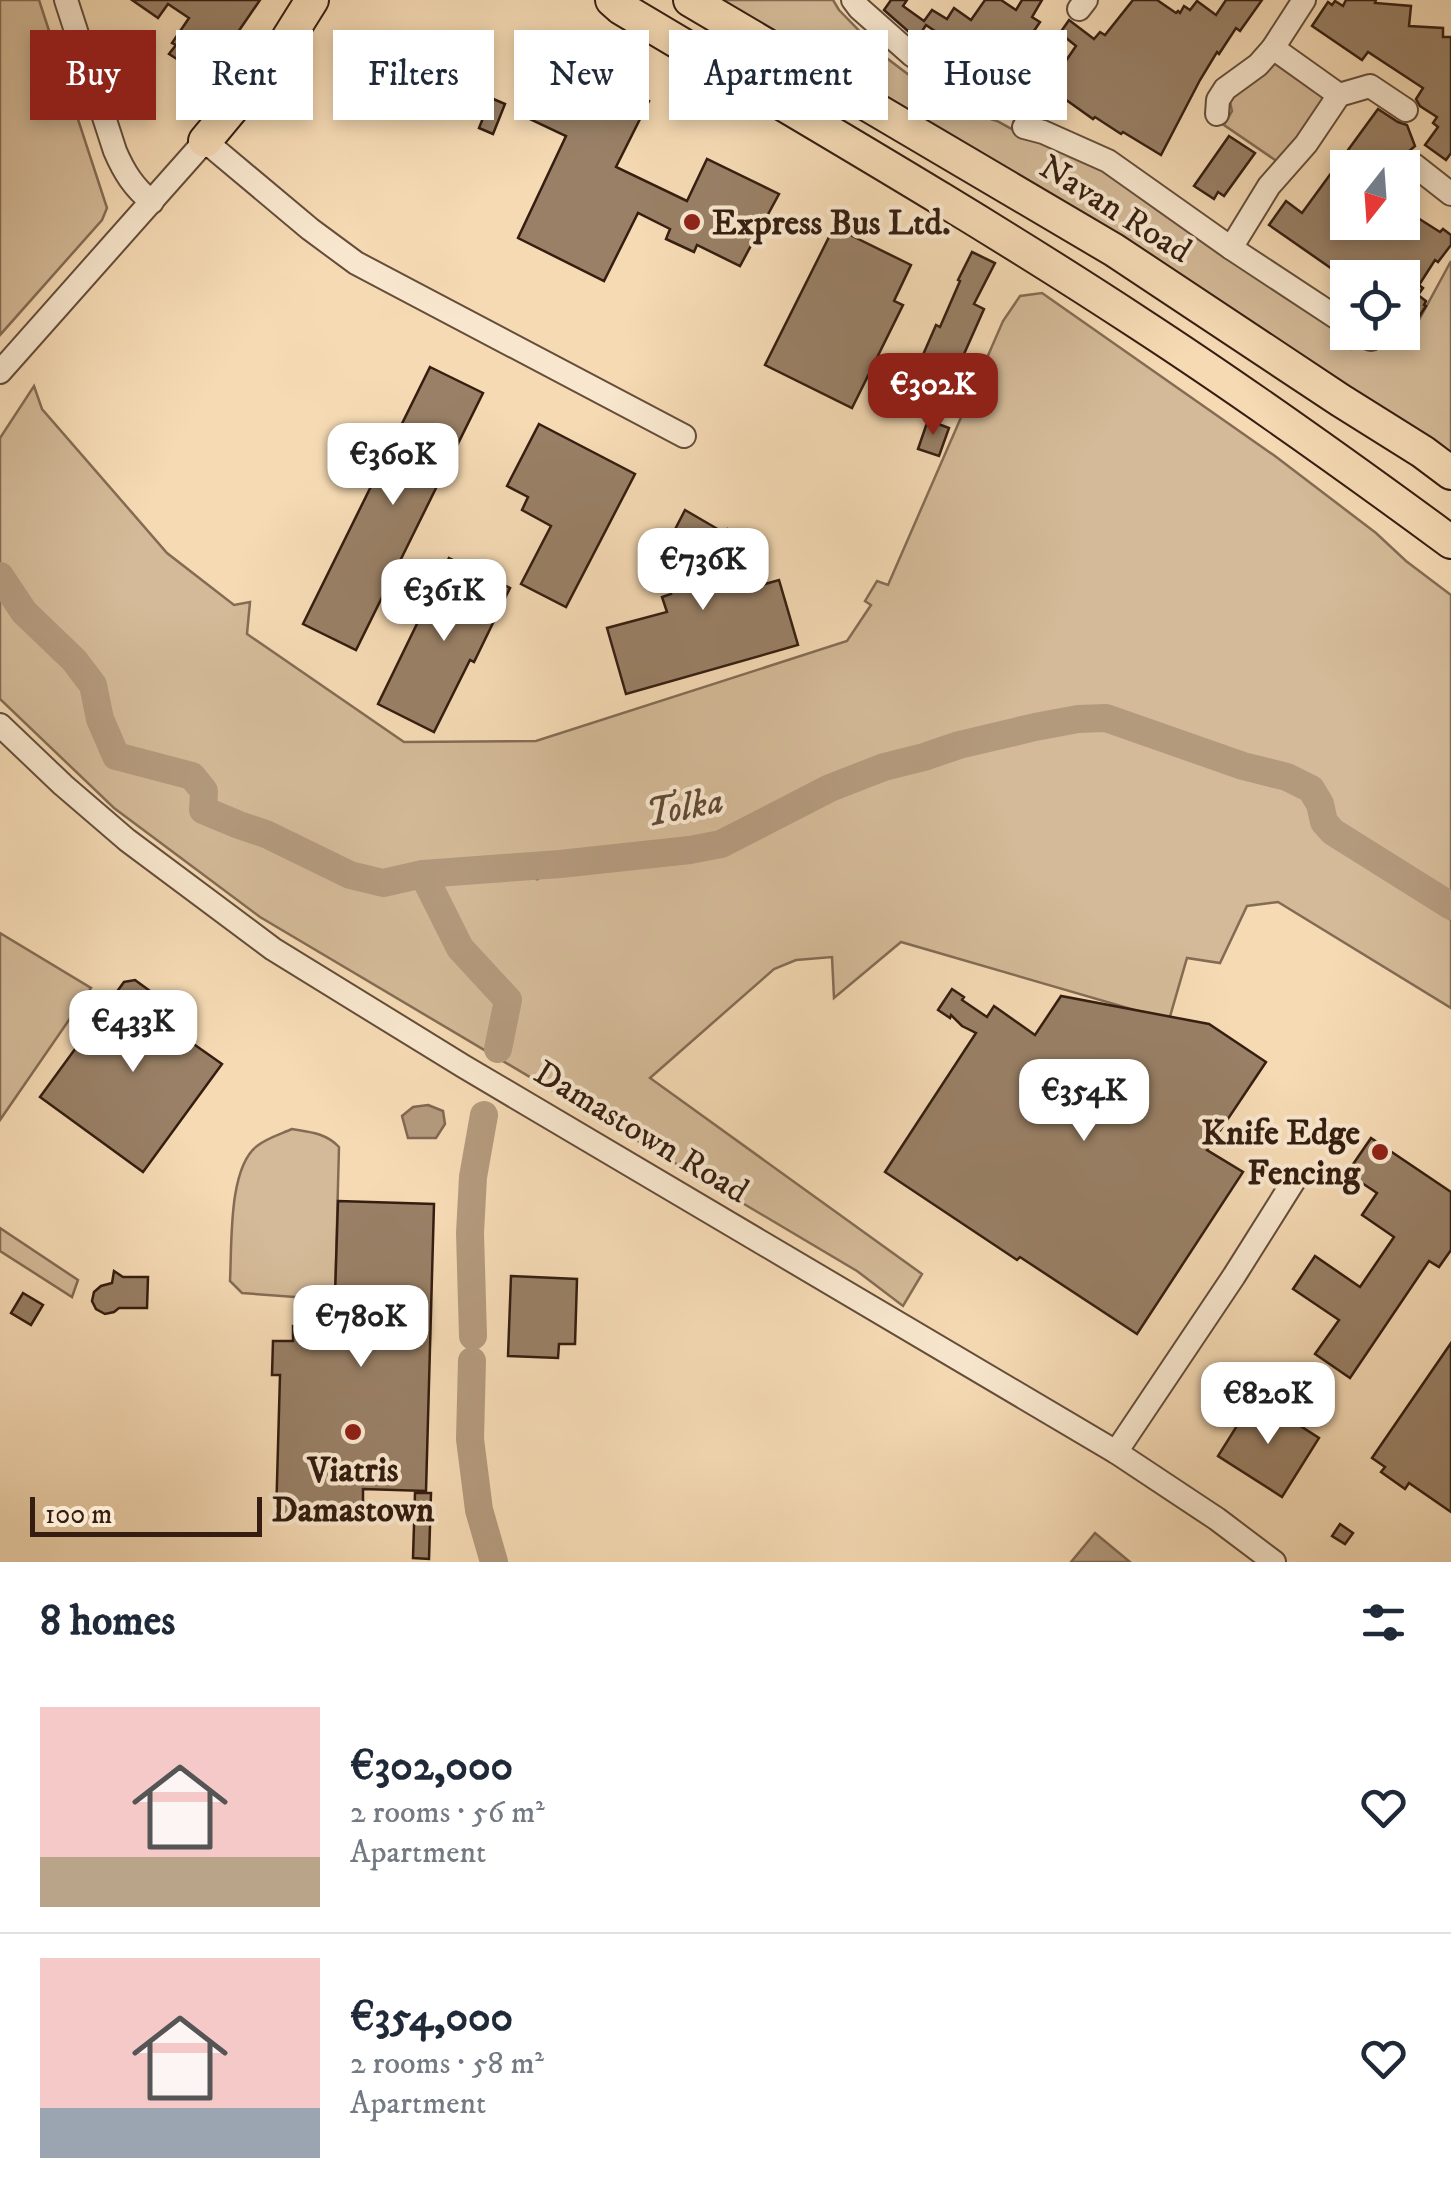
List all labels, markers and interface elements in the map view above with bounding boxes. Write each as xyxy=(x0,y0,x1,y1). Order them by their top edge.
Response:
chip: Buy xyxy=(30,30,156,120)
chip: Rent xyxy=(176,30,313,120)
chip: Filters xyxy=(333,30,494,120)
chip: New xyxy=(514,30,649,120)
chip: Apartment xyxy=(669,30,888,120)
chip: House xyxy=(908,30,1067,120)
street label: Navan Road xyxy=(1031,146,1200,274)
north arrow xyxy=(1330,150,1420,240)
map controls xyxy=(1330,150,1420,350)
place label: Express Bus Ltd. xyxy=(712,202,951,246)
marker: Express Bus Ltd. xyxy=(681,211,703,233)
button: locate xyxy=(1330,260,1420,350)
pin: €302K xyxy=(863,353,1003,438)
text: €302K xyxy=(890,365,976,405)
pin: €360K xyxy=(323,423,463,508)
text: €360K xyxy=(349,435,437,475)
pin: €736K xyxy=(633,528,773,613)
text: €736K xyxy=(660,540,746,580)
pin: €361K xyxy=(374,559,514,644)
text: €361K xyxy=(403,571,485,611)
water label: Tolka xyxy=(641,777,728,839)
pin: €433K xyxy=(63,990,203,1075)
text: €433K xyxy=(91,1002,175,1042)
street label: Damastown Road xyxy=(526,1051,757,1214)
pin: €354K xyxy=(1014,1059,1154,1144)
text: €354K xyxy=(1041,1071,1127,1111)
place label: Knife Edge Fencing xyxy=(1201,1112,1361,1196)
marker: Knife Edge Fencing xyxy=(1369,1141,1391,1163)
pin: €780K xyxy=(291,1285,431,1370)
text: €780K xyxy=(315,1297,407,1337)
pin: €820K xyxy=(1198,1362,1338,1447)
text: €820K xyxy=(1223,1374,1313,1414)
marker: Viatris Damastown xyxy=(342,1421,364,1443)
place label: Viatris Damastown xyxy=(272,1449,435,1533)
scale bar xyxy=(30,1492,262,1536)
text: 100 m xyxy=(45,1497,112,1532)
icon: filters xyxy=(1356,1595,1411,1650)
text: 8 homes xyxy=(40,1596,175,1648)
text: €302,000 xyxy=(350,1741,513,1793)
icon: home xyxy=(120,1747,240,1867)
icon: heart xyxy=(1356,1780,1411,1835)
text: 2 rooms · 56 m² xyxy=(350,1793,545,1833)
text: Apartment xyxy=(350,1833,486,1873)
text: €354,000 xyxy=(350,1992,513,2044)
icon: home xyxy=(120,1998,240,2118)
icon: heart xyxy=(1356,2031,1411,2086)
text: 2 rooms · 58 m² xyxy=(350,2044,544,2084)
text: Apartment xyxy=(350,2084,486,2124)

